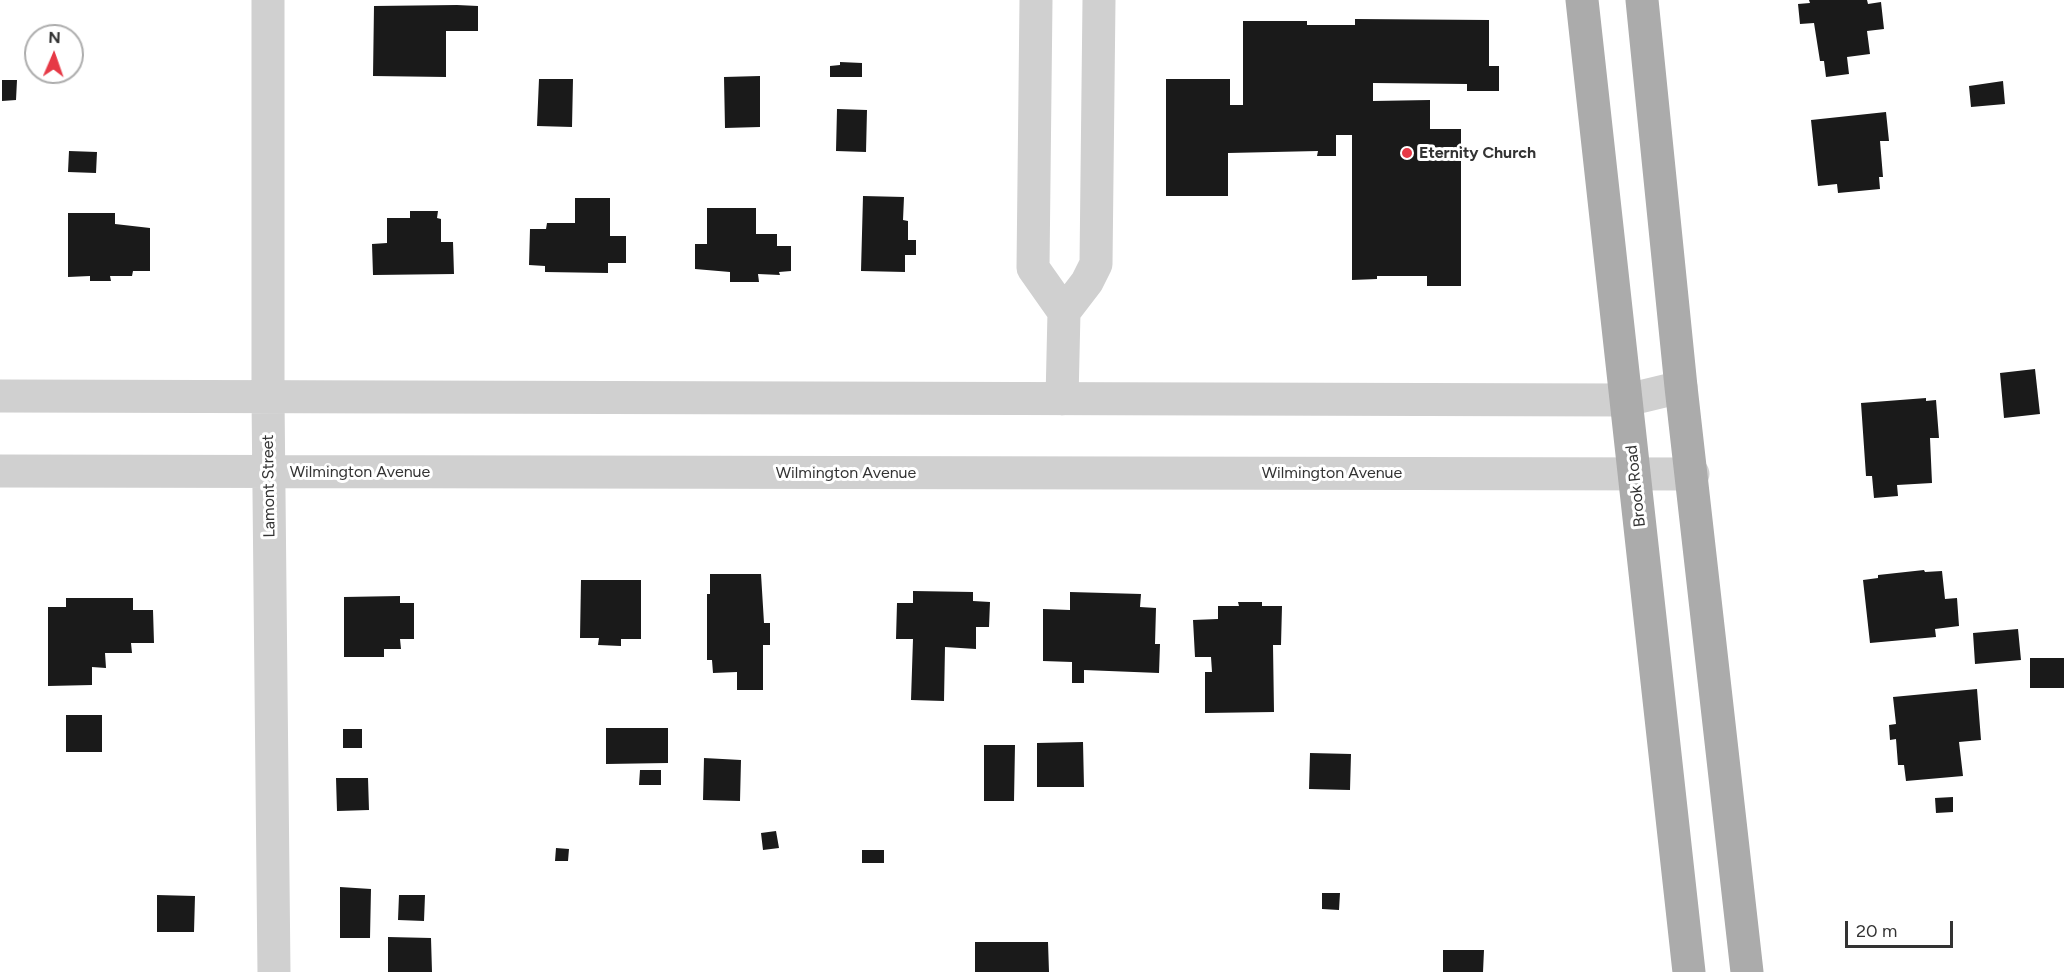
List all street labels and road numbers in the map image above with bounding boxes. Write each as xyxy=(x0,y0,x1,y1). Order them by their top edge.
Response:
street label: Lamont Street xyxy=(259,434,279,538)
street label: Brook Road xyxy=(1622,444,1650,528)
street label: Wilmington Avenue xyxy=(290,462,430,482)
street label: Wilmington Avenue xyxy=(776,463,916,483)
street label: Wilmington Avenue xyxy=(1262,463,1402,483)

